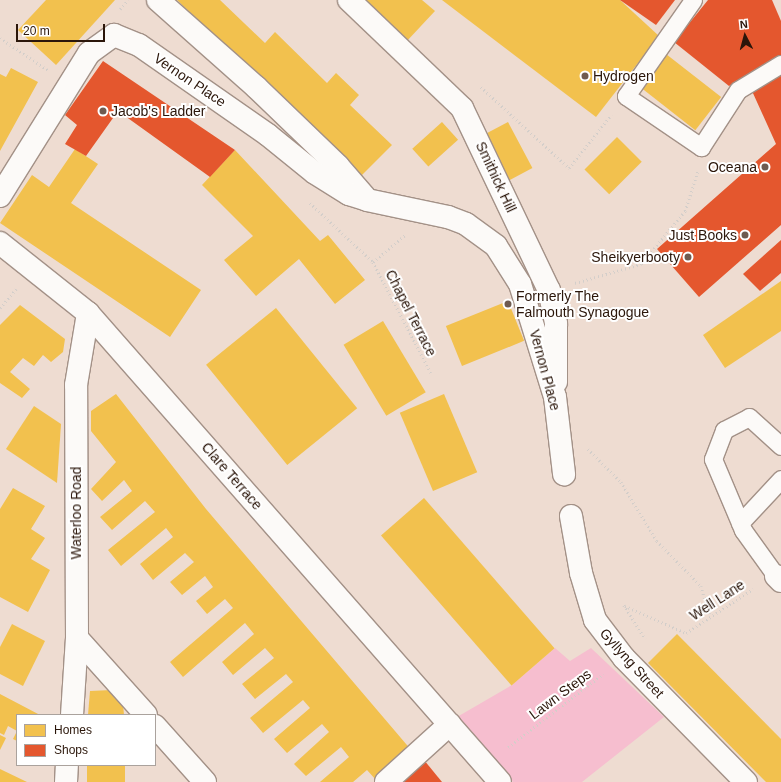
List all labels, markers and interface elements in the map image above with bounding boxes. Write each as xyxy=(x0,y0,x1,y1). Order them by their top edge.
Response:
scale bar xyxy=(18,16,107,42)
north arrow xyxy=(725,16,765,56)
text: N xyxy=(739,18,748,30)
text: 20 m xyxy=(23,24,50,38)
street label: Vernon Place xyxy=(151,50,229,110)
place label: Hydrogen xyxy=(593,68,654,84)
marker: Hydrogen xyxy=(580,71,590,81)
place label: Jacob's Ladder xyxy=(111,103,206,119)
marker: Jacob's Ladder xyxy=(98,106,108,116)
street label: Smithick Hill xyxy=(472,139,520,215)
place label: Oceana xyxy=(708,159,757,175)
marker: Oceana xyxy=(760,162,770,172)
place label: Just Books xyxy=(669,227,737,243)
marker: Just Books xyxy=(740,230,750,240)
place label: Sheikyerbooty xyxy=(591,249,680,265)
marker: Sheikyerbooty xyxy=(683,252,693,262)
street label: Chapel Terrace xyxy=(382,267,440,359)
place label: Formerly The Falmouth Synagogue xyxy=(516,288,649,320)
marker: Formerly The Falmouth Synagogue xyxy=(503,299,513,309)
street label: Vernon Place xyxy=(526,328,564,412)
street label: Clare Terrace xyxy=(198,439,266,513)
street label: Waterloo Road xyxy=(68,467,84,559)
street label: Well Lane xyxy=(686,576,748,624)
street label: Gyllyng Street xyxy=(596,625,668,701)
street label: Lawn Steps xyxy=(526,665,594,723)
legend xyxy=(16,714,156,766)
text: Homes xyxy=(54,723,92,737)
text: Shops xyxy=(54,743,88,757)

